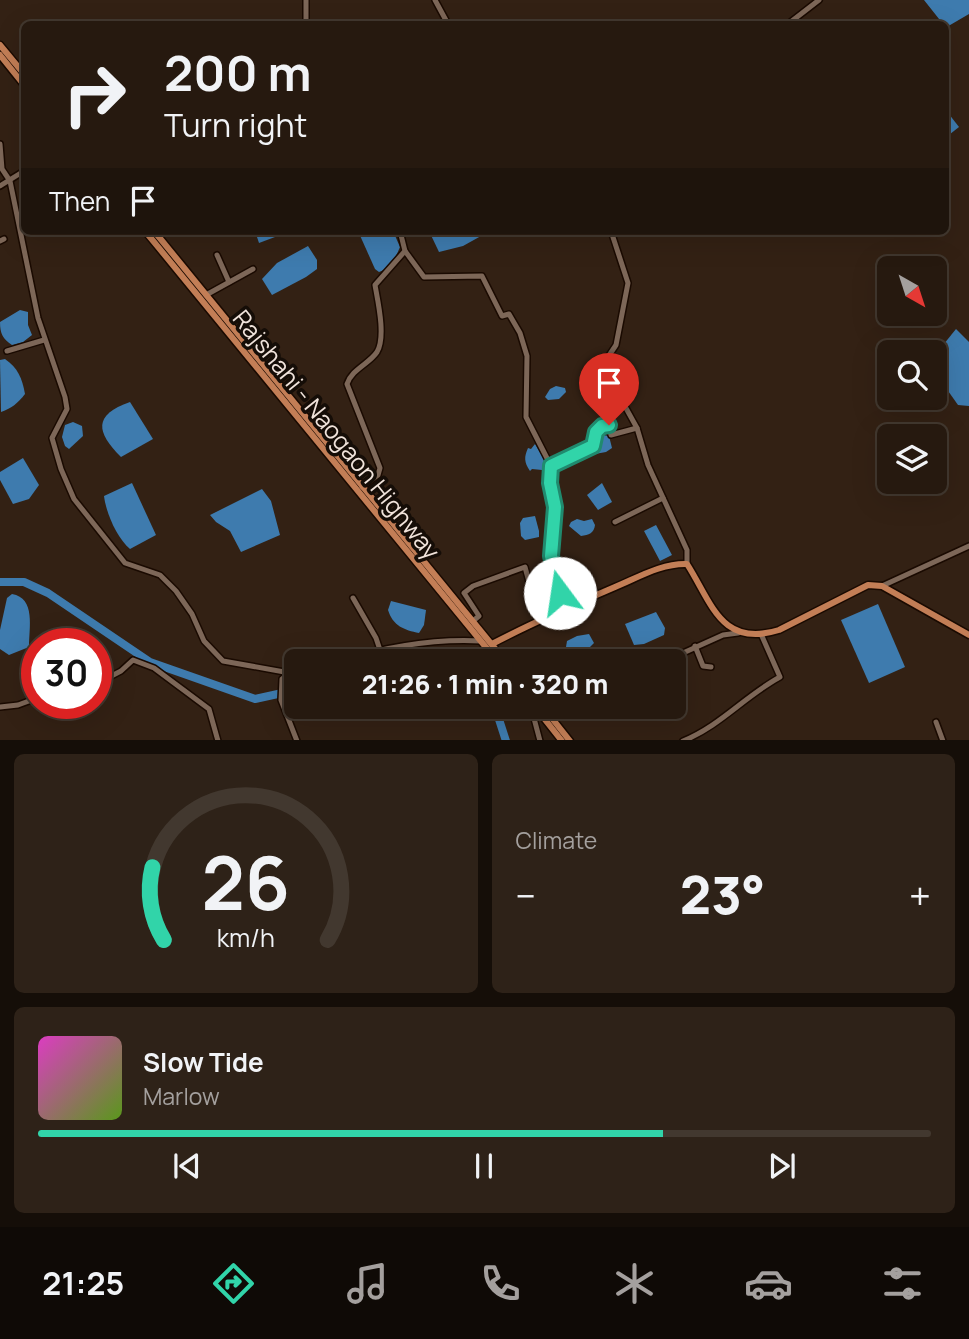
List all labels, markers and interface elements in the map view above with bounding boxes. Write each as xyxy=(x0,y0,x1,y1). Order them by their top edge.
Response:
text: 200 m xyxy=(164,39,312,106)
icon: right xyxy=(49,49,140,140)
text: Turn right xyxy=(164,103,307,147)
icon: arrive xyxy=(124,182,162,220)
text: Then xyxy=(49,183,110,219)
north arrow xyxy=(877,256,947,326)
map controls xyxy=(877,256,947,494)
street label: Rajshahi - Naogaon Highway xyxy=(226,302,449,566)
button: search xyxy=(877,340,947,410)
pin xyxy=(579,353,639,425)
icon: arrive xyxy=(590,364,628,402)
button: layers xyxy=(877,424,947,494)
position arrow xyxy=(523,556,597,630)
speed limit sign: 30 xyxy=(21,628,112,719)
text: 21:26 · 1 min · 320 m xyxy=(362,666,608,702)
text: Climate xyxy=(516,824,597,856)
text: 26 xyxy=(201,832,290,932)
text: 23° xyxy=(680,859,765,930)
text: − xyxy=(516,869,536,921)
text: + xyxy=(909,869,931,921)
text: km/h xyxy=(217,919,275,954)
text: Slow Tide xyxy=(143,1044,264,1080)
text: Marlow xyxy=(143,1080,220,1112)
icon: previous xyxy=(168,1147,206,1185)
icon: pause xyxy=(465,1147,503,1185)
icon: next xyxy=(763,1147,801,1185)
icon: directions xyxy=(209,1259,258,1308)
icon: music xyxy=(343,1259,392,1308)
icon: phone xyxy=(476,1259,525,1308)
icon: climate xyxy=(610,1259,659,1308)
icon: car xyxy=(744,1259,793,1308)
icon: filters xyxy=(878,1259,927,1308)
text: 21:25 xyxy=(42,1261,124,1305)

